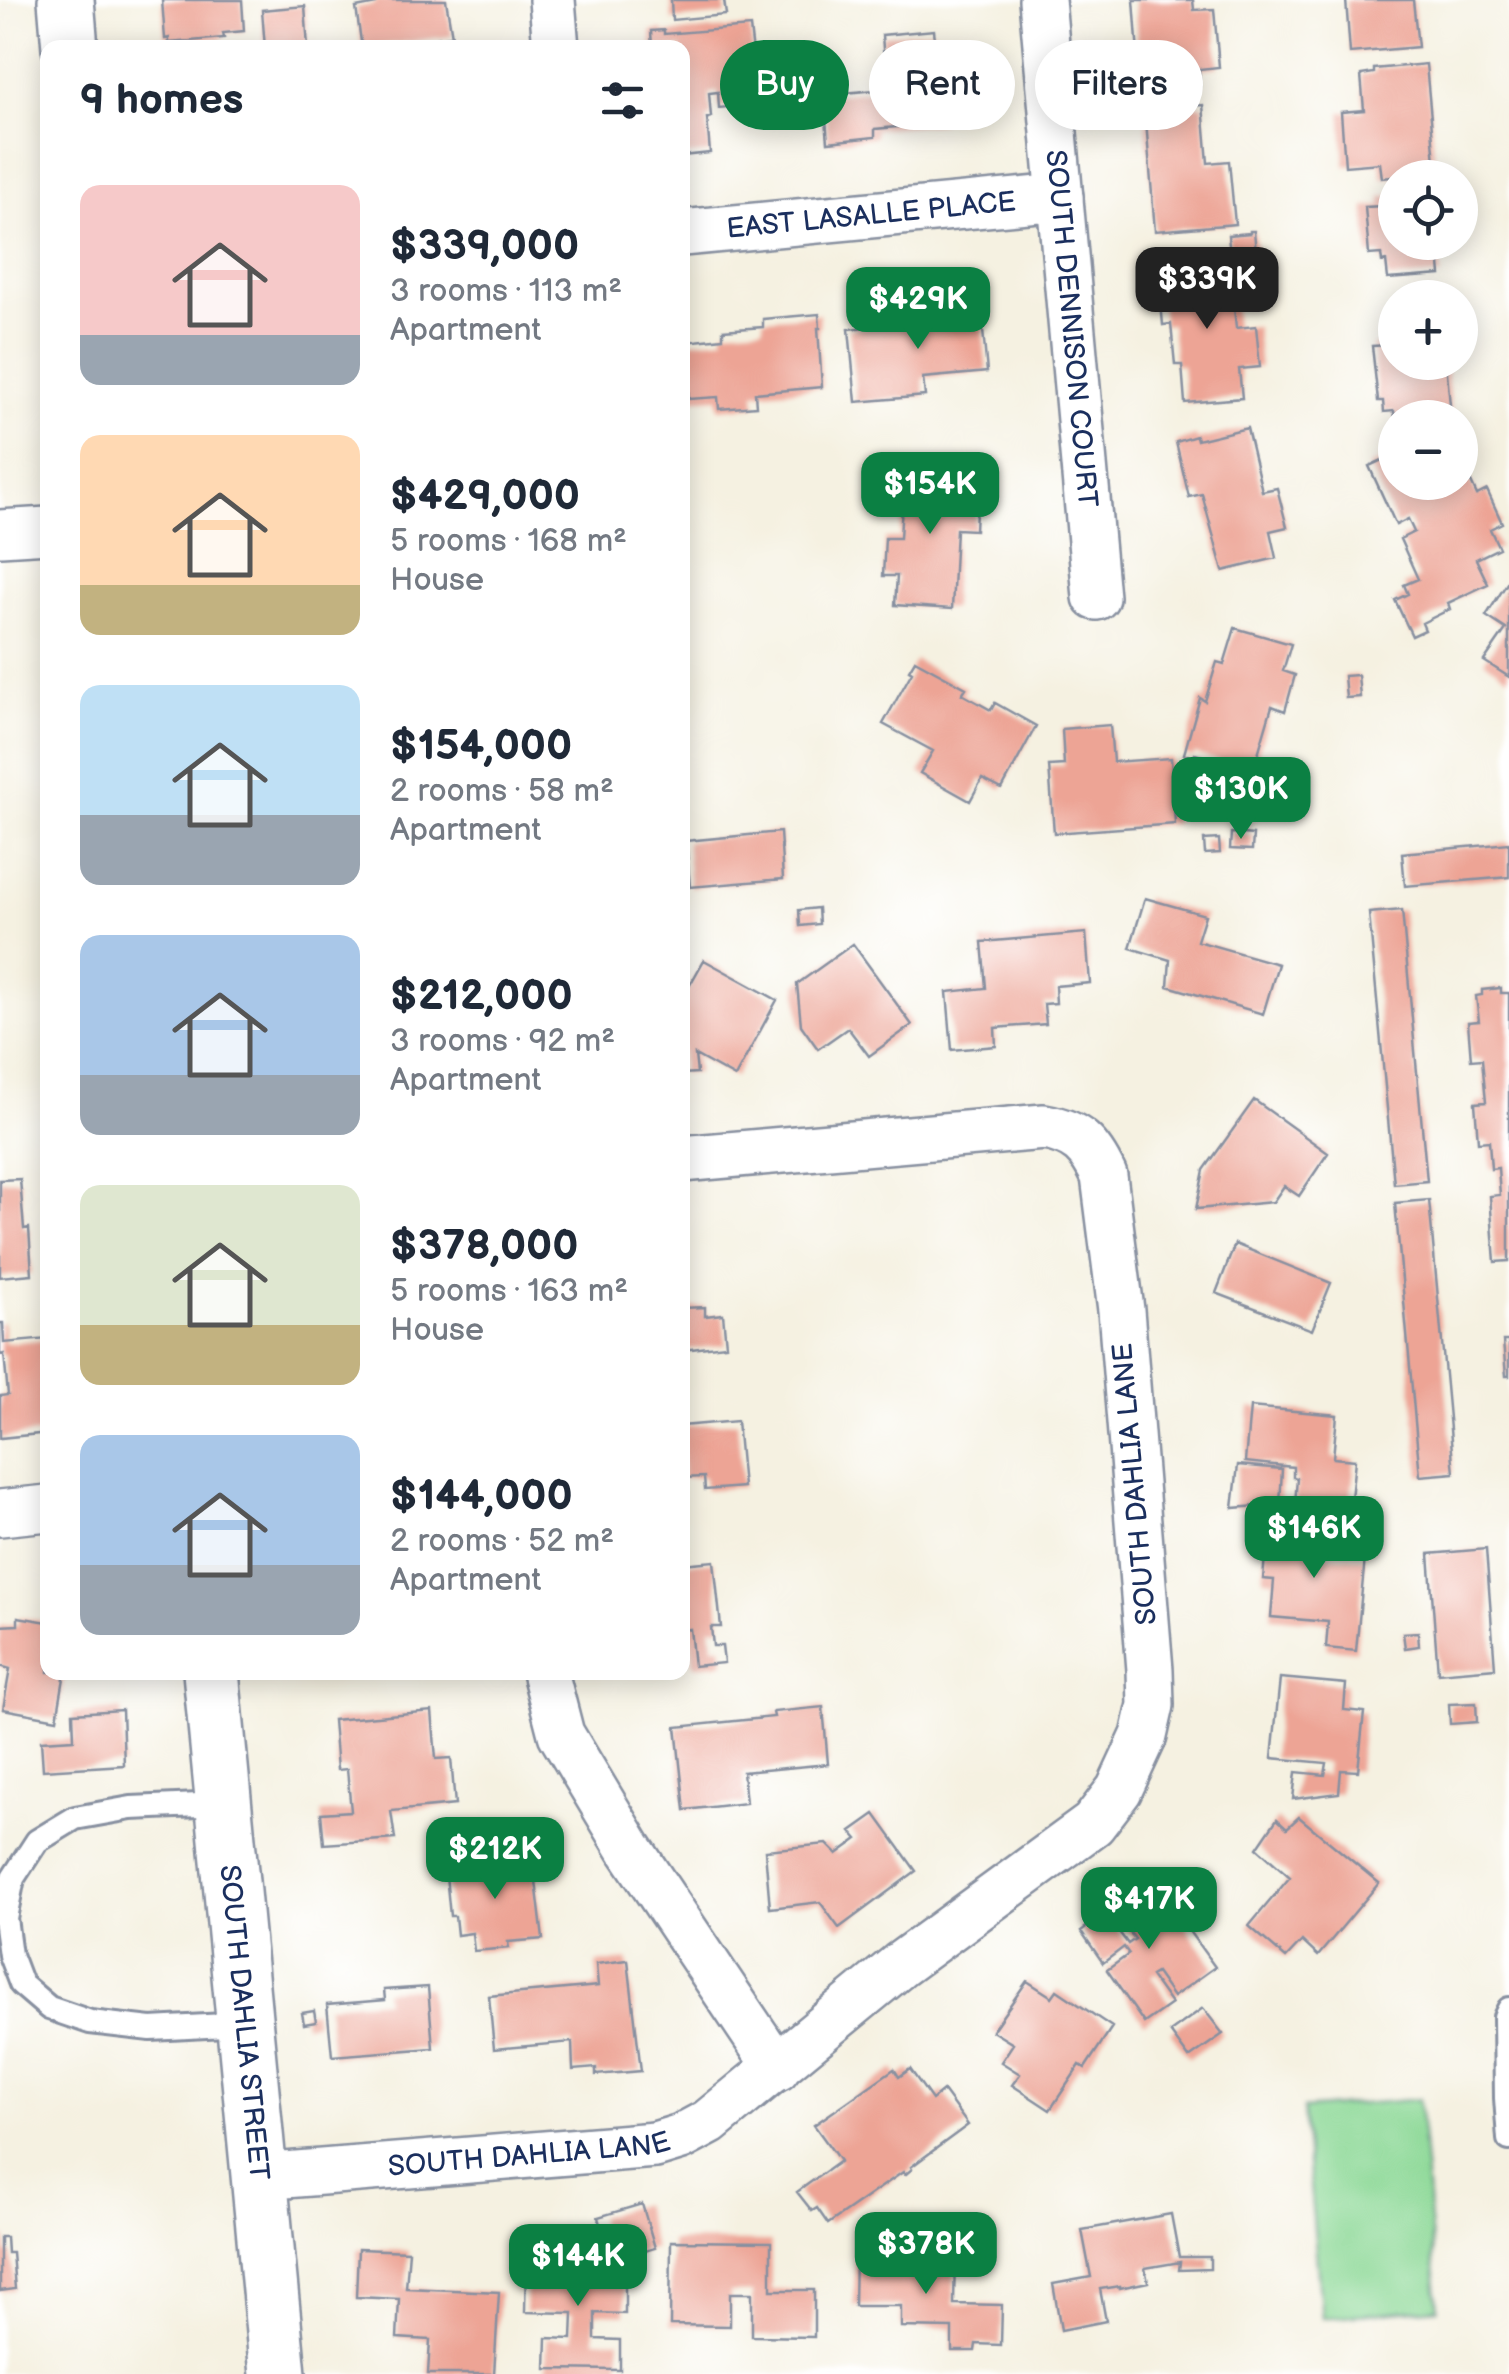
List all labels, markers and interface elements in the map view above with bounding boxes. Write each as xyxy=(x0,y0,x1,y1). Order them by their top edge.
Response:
chip: Buy xyxy=(720,40,849,130)
chip: Rent xyxy=(869,40,1015,130)
chip: Filters xyxy=(1035,40,1203,130)
icon: filters xyxy=(595,73,650,128)
text: 9 homes xyxy=(80,75,243,126)
street label: SOUTH DENNISON COURT xyxy=(1039,149,1104,509)
map controls xyxy=(1378,160,1478,500)
button: locate xyxy=(1378,160,1478,260)
street label: EAST LASALLE PLACE xyxy=(725,185,1017,245)
text: $339,000 xyxy=(390,221,579,272)
icon: home xyxy=(160,225,280,345)
pin: $339K xyxy=(1137,247,1277,332)
text: $339K xyxy=(1158,260,1256,299)
pin: $429K xyxy=(848,267,988,352)
text: 3 rooms · 113 m² xyxy=(390,272,622,311)
text: $429K xyxy=(868,280,968,319)
button: + xyxy=(1378,280,1478,380)
text: Apartment xyxy=(390,311,541,350)
button: − xyxy=(1378,400,1478,500)
pin: $154K xyxy=(860,452,1000,537)
text: $154K xyxy=(883,465,977,504)
text: $429,000 xyxy=(390,471,580,522)
icon: home xyxy=(160,475,280,595)
text: 5 rooms · 168 m² xyxy=(390,522,627,561)
text: House xyxy=(390,561,484,600)
text: $154,000 xyxy=(390,721,572,772)
icon: home xyxy=(160,725,280,845)
pin: $130K xyxy=(1171,757,1311,842)
text: $130K xyxy=(1194,770,1288,809)
text: 2 rooms · 58 m² xyxy=(390,772,614,811)
text: Apartment xyxy=(390,811,541,850)
text: $212,000 xyxy=(390,971,573,1022)
icon: home xyxy=(160,975,280,1095)
text: 3 rooms · 92 m² xyxy=(390,1022,615,1061)
text: Apartment xyxy=(390,1061,541,1100)
text: $378,000 xyxy=(390,1221,578,1272)
icon: home xyxy=(160,1225,280,1345)
text: 5 rooms · 163 m² xyxy=(390,1272,628,1311)
text: House xyxy=(390,1311,484,1350)
street label: SOUTH DAHLIA LANE xyxy=(1106,1342,1164,1626)
text: $144,000 xyxy=(390,1471,573,1522)
icon: home xyxy=(160,1475,280,1595)
pin: $146K xyxy=(1244,1496,1384,1581)
text: $146K xyxy=(1267,1509,1361,1548)
text: 2 rooms · 52 m² xyxy=(390,1522,614,1561)
text: Apartment xyxy=(390,1561,541,1600)
pin: $212K xyxy=(425,1817,565,1902)
text: $212K xyxy=(448,1830,542,1869)
street label: SOUTH DAHLIA STREET xyxy=(213,1863,276,2182)
pin: $417K xyxy=(1079,1867,1219,1952)
text: $417K xyxy=(1103,1880,1195,1919)
street label: SOUTH DAHLIA LANE xyxy=(387,2125,674,2183)
pin: $378K xyxy=(856,2212,996,2297)
pin: $144K xyxy=(508,2224,648,2309)
text: $378K xyxy=(877,2225,975,2264)
text: $144K xyxy=(531,2237,625,2276)

